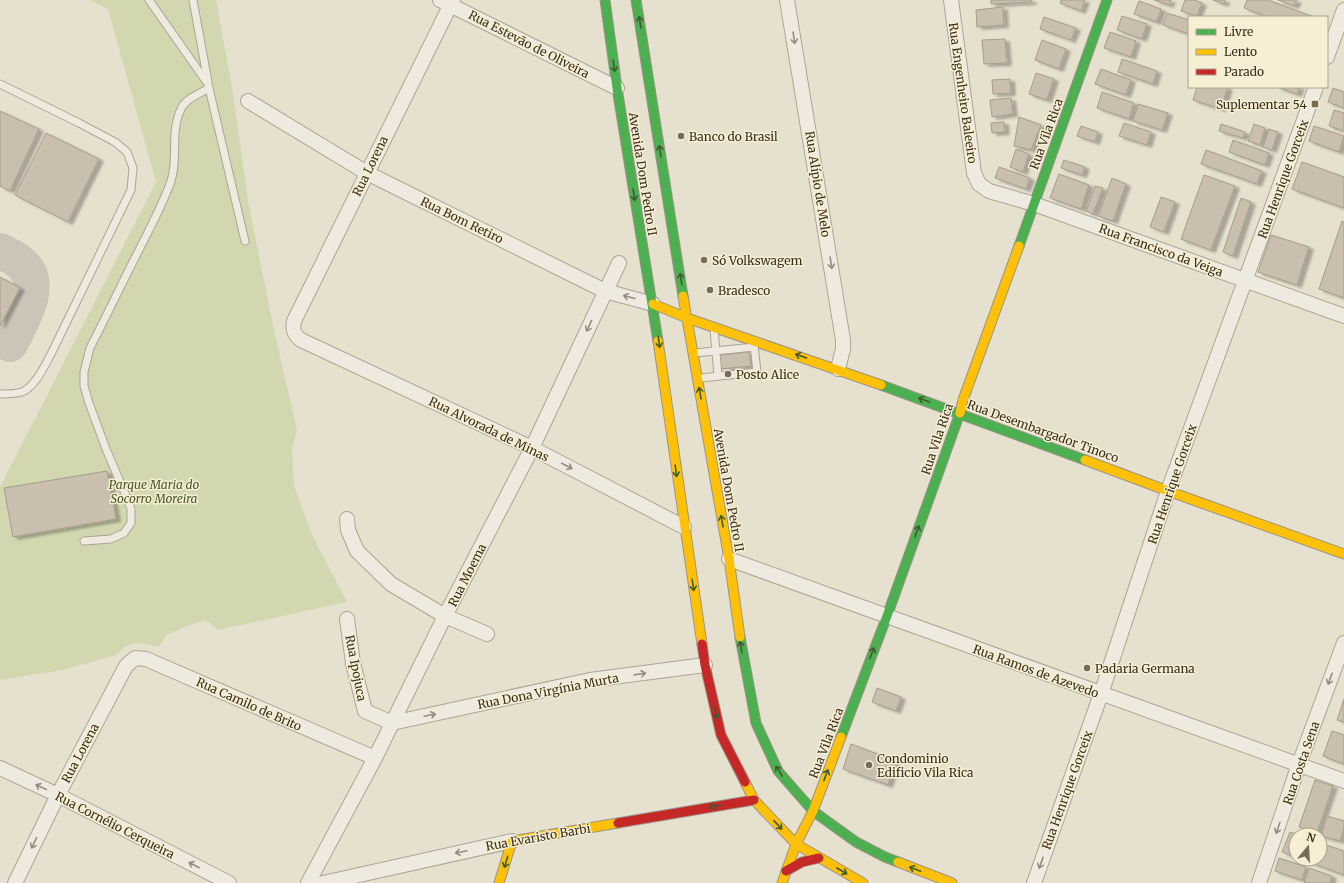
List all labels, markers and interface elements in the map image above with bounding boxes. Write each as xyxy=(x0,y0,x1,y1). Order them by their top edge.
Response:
street label: Rua Estevão de Oliveira xyxy=(466,7,592,81)
one-way arrow xyxy=(636,16,644,29)
legend xyxy=(1188,16,1328,88)
street label: Rua Engenheiro Baleeiro xyxy=(946,22,980,164)
text: Livre xyxy=(1224,24,1253,39)
one-way arrow xyxy=(790,32,798,45)
text: Lento xyxy=(1224,44,1257,59)
one-way arrow xyxy=(610,59,618,72)
text: Parado xyxy=(1224,64,1264,79)
street label: Rua Vila Rica xyxy=(1026,96,1066,172)
place label: Suplementar 54 xyxy=(1216,97,1308,112)
marker: Suplementar 54 xyxy=(1310,99,1320,109)
street label: Avenida Dom Pedro II xyxy=(626,110,660,237)
street label: Rua Henrique Gorceix xyxy=(1254,117,1312,241)
place label: Banco do Brasil xyxy=(689,129,778,144)
street label: Rua Alípio de Melo xyxy=(802,130,834,238)
marker: Banco do Brasil xyxy=(676,131,686,141)
street label: Rua Lorena xyxy=(349,133,391,199)
one-way arrow xyxy=(656,145,664,158)
one-way arrow xyxy=(630,188,638,201)
street label: Rua Bom Retiro xyxy=(418,193,506,247)
street label: Rua Francisco da Veiga xyxy=(1097,221,1226,280)
place label: Só Volkswagem xyxy=(712,253,802,268)
marker: Só Volkswagem xyxy=(699,255,709,265)
one-way arrow xyxy=(827,257,835,270)
one-way arrow xyxy=(677,273,685,286)
place label: Bradesco xyxy=(718,283,770,298)
marker: Bradesco xyxy=(705,285,715,295)
one-way arrow xyxy=(623,293,636,300)
one-way arrow xyxy=(585,320,592,332)
one-way arrow xyxy=(655,336,662,349)
one-way arrow xyxy=(795,352,808,359)
place label: Posto Alice xyxy=(736,367,799,382)
marker: Posto Alice xyxy=(723,369,733,379)
one-way arrow xyxy=(696,387,704,400)
street label: Rua Alvorada de Minas xyxy=(427,393,552,465)
one-way arrow xyxy=(918,395,930,403)
street label: Rua Desembargador Tinoco xyxy=(965,397,1121,465)
street label: Rua Vila Rica xyxy=(918,401,956,477)
street label: Rua Henrique Gorceix xyxy=(1144,421,1200,546)
street label: Avenida Dom Pedro II xyxy=(711,426,747,553)
one-way arrow xyxy=(561,463,573,470)
one-way arrow xyxy=(672,464,680,477)
park label: Parque Maria do Socorro Moreira xyxy=(109,477,199,506)
one-way arrow xyxy=(718,515,726,528)
one-way arrow xyxy=(914,526,922,538)
street label: Rua Moema xyxy=(445,540,490,609)
one-way arrow xyxy=(689,578,697,591)
street label: Rua Ipojuca xyxy=(342,634,370,703)
one-way arrow xyxy=(737,641,745,654)
street label: Rua Ramos de Azevedo xyxy=(971,641,1101,701)
one-way arrow xyxy=(869,648,877,660)
place label: Padaria Germana xyxy=(1095,661,1195,676)
marker: Padaria Germana xyxy=(1082,663,1092,673)
street label: Rua Dona Virgínia Murta xyxy=(476,670,620,712)
one-way arrow xyxy=(633,670,646,677)
one-way arrow xyxy=(1326,673,1334,685)
street label: Rua Camilo de Brito xyxy=(194,674,304,734)
street label: Rua Vila Rica xyxy=(806,705,847,780)
one-way arrow xyxy=(713,706,721,719)
one-way arrow xyxy=(423,710,436,718)
street label: Rua Costa Sena xyxy=(1280,719,1323,807)
street label: Rua Lorena xyxy=(58,720,102,785)
street label: Rua Henrique Gorceix xyxy=(1038,728,1096,852)
place label: Condominio Edificio Vila Rica xyxy=(877,751,974,780)
marker: Condominio Edificio Vila Rica xyxy=(864,760,874,770)
one-way arrow xyxy=(775,765,783,776)
one-way arrow xyxy=(823,769,831,781)
one-way arrow xyxy=(35,783,47,790)
street label: Rua Cornélio Cerqueira xyxy=(53,788,178,862)
one-way arrow xyxy=(709,802,722,810)
street label: Rua Evaristo Barbi xyxy=(485,820,592,854)
one-way arrow xyxy=(773,820,783,830)
one-way arrow xyxy=(1274,821,1281,834)
north arrow xyxy=(1288,827,1328,867)
text: N xyxy=(1305,829,1318,846)
one-way arrow xyxy=(30,837,38,849)
one-way arrow xyxy=(454,849,467,857)
one-way arrow xyxy=(502,855,509,868)
one-way arrow xyxy=(1037,856,1044,869)
one-way arrow xyxy=(188,861,200,868)
one-way arrow xyxy=(910,864,922,872)
one-way arrow xyxy=(836,867,848,875)

